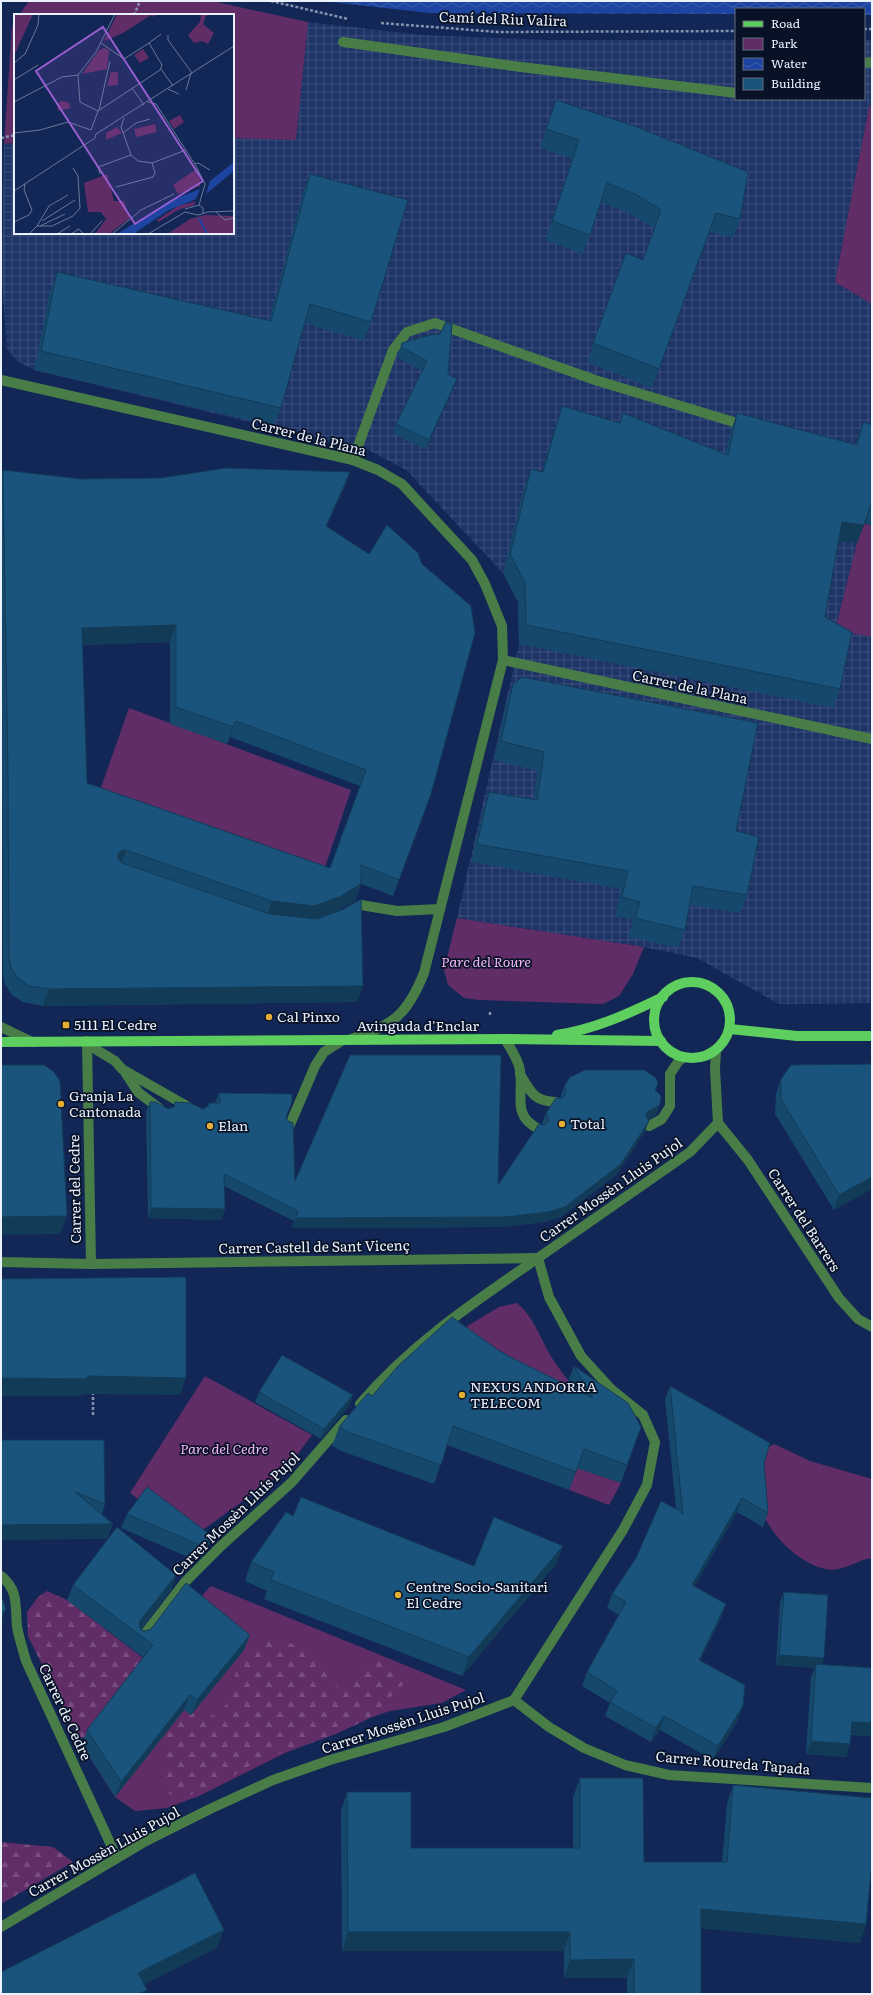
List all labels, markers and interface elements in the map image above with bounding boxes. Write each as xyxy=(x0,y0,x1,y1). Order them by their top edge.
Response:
street label: Camí del Riu Valira xyxy=(439,6,568,30)
legend xyxy=(735,8,865,100)
inset map xyxy=(14,14,234,234)
text: Road xyxy=(771,14,801,32)
text: Park xyxy=(771,34,798,52)
text: Water xyxy=(771,54,807,72)
text: Building xyxy=(771,74,821,92)
street label: Carrer de la Plana xyxy=(250,412,369,460)
street label: Carrer de la Plana xyxy=(631,664,750,708)
park label: Parc del Roure xyxy=(441,951,531,971)
place label: Cal Pinxo xyxy=(277,1006,340,1026)
marker: Cal Pinxo xyxy=(264,1012,274,1022)
place label: 5111 El Cedre xyxy=(74,1014,157,1034)
street label: Avinguda d'Enclar xyxy=(357,1015,480,1035)
marker: 5111 El Cedre xyxy=(61,1020,71,1030)
place label: Granja La Cantonada xyxy=(69,1085,142,1121)
marker: Granja La Cantonada xyxy=(56,1099,66,1109)
place label: Total xyxy=(570,1113,605,1133)
place label: Elan xyxy=(218,1115,248,1135)
marker: Total xyxy=(557,1119,567,1129)
marker: Elan xyxy=(205,1121,215,1131)
street label: Carrer Mossèn Lluis Pujol xyxy=(535,1132,686,1246)
street label: Carrer del Cedre xyxy=(63,1134,85,1244)
street label: Carrer del Barrers xyxy=(764,1164,846,1275)
street label: Carrer Castell de Sant Vicenç xyxy=(218,1234,410,1258)
place label: NEXUS ANDORRA TELECOM xyxy=(470,1376,598,1412)
marker: NEXUS ANDORRA TELECOM xyxy=(457,1390,467,1400)
park label: Parc del Cedre xyxy=(180,1438,268,1458)
street label: Carrer Mossèn Lluís Pujol xyxy=(167,1447,304,1580)
place label: Centre Socio-Sanitari El Cedre xyxy=(406,1576,548,1612)
marker: Centre Socio-Sanitari El Cedre xyxy=(393,1590,403,1600)
street label: Carrer de Cedre xyxy=(35,1660,97,1763)
street label: Carrer Mossèn Lluis Pujol xyxy=(319,1686,487,1758)
street label: Carrer Roureda Tapada xyxy=(655,1745,812,1779)
street label: Carrer Mossèn Lluis Pujol xyxy=(24,1801,183,1901)

